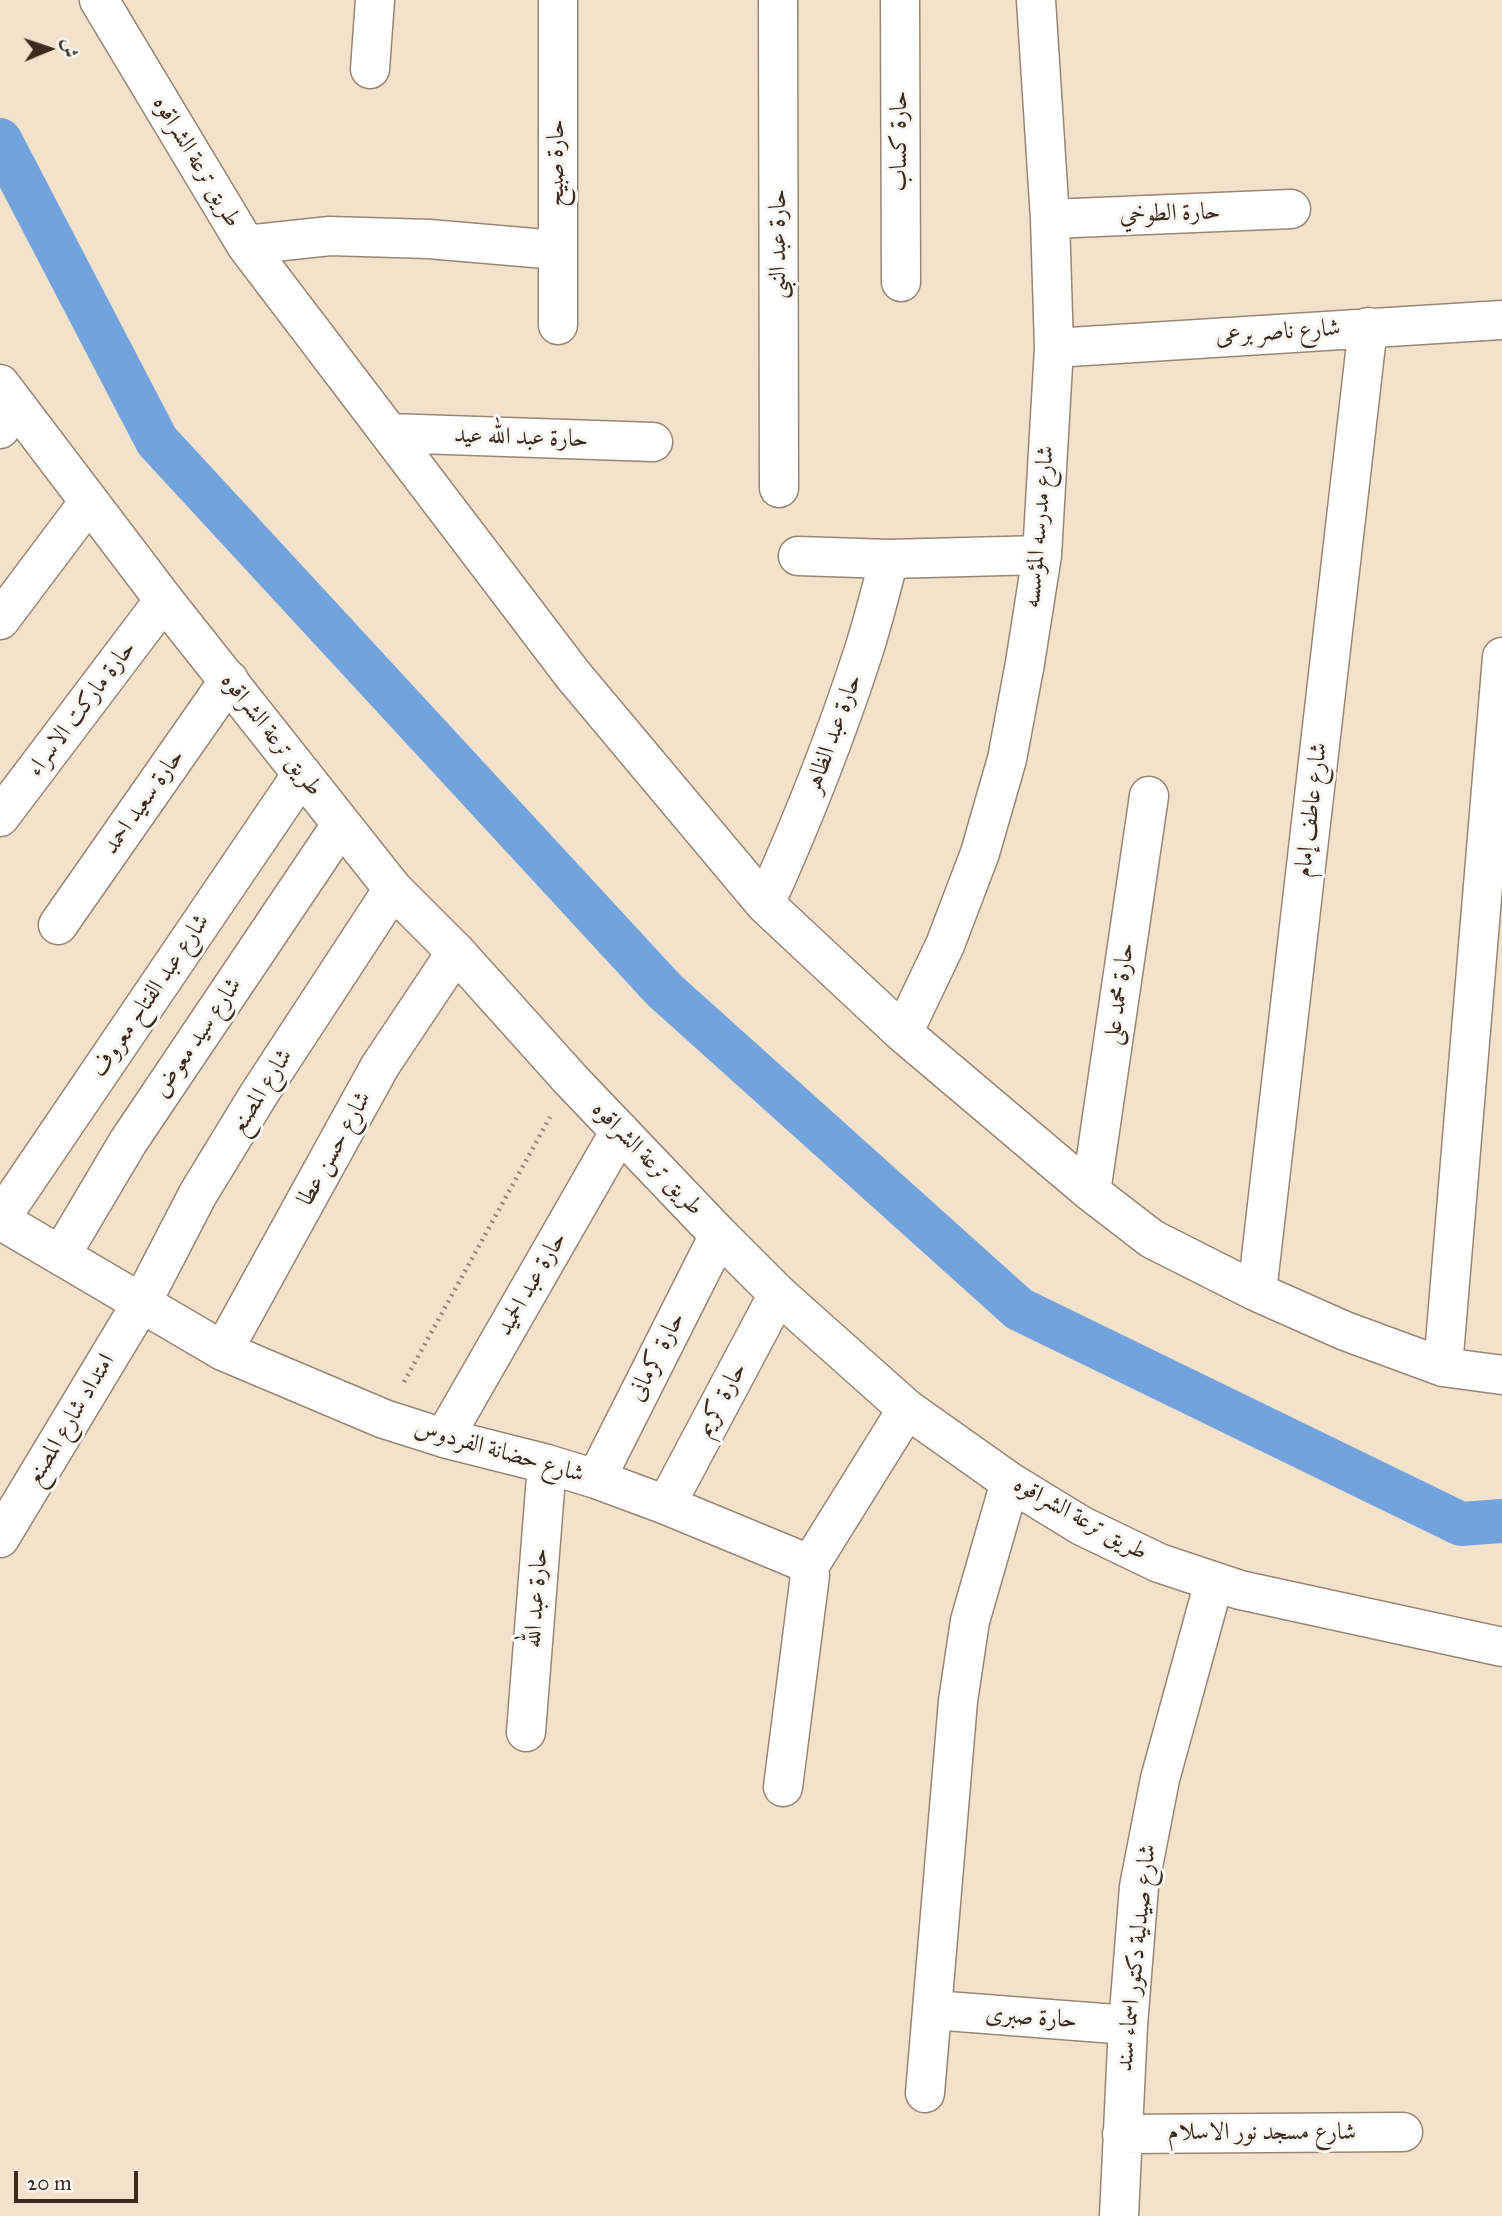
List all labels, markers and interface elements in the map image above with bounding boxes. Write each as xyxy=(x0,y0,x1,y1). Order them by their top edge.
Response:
north arrow xyxy=(14,14,84,84)
text: ش xyxy=(59,38,82,58)
street label: طريق ترعة الشراقوه xyxy=(145,91,247,233)
street label: حارة كساب xyxy=(886,91,914,191)
street label: حارة صبيح xyxy=(543,119,571,207)
street label: حارة عبد النبى xyxy=(765,189,793,299)
street label: حارة الطوخي xyxy=(1119,198,1221,230)
street label: شارع ناصر برعى xyxy=(1215,314,1341,352)
street label: حارة عبد الله عيد xyxy=(453,421,589,455)
street label: شارع مدرسه المؤسسه xyxy=(1019,444,1061,610)
street label: حارة ماركت الاسراء xyxy=(21,635,143,783)
street label: طريق ترعة الشراقوه xyxy=(214,668,328,802)
street label: حارة عبد الظاهر xyxy=(799,671,869,797)
street label: شارع عاطف إمام xyxy=(1289,741,1335,879)
street label: حارة سعيد احمد xyxy=(97,744,191,860)
street label: شارع عبد الفتاح معروف xyxy=(86,909,216,1083)
street label: حارة محمد على xyxy=(1099,941,1141,1047)
street label: شارع سيد معوض xyxy=(147,973,249,1103)
street label: شارع المصنع xyxy=(224,1044,300,1140)
street label: شارع حسن عطا xyxy=(292,1087,378,1211)
street label: طريق ترعة الشراقوه xyxy=(585,1096,709,1222)
street label: حارة عبد الحميد xyxy=(491,1227,573,1341)
street label: حارة كرمانى xyxy=(622,1308,692,1406)
street label: امتداد شارع المصنع xyxy=(20,1349,122,1491)
street label: حارة كريم xyxy=(690,1358,754,1442)
street label: شارع حضانة الفردوس xyxy=(411,1414,587,1490)
street label: طريق ترعة الشراقوه xyxy=(1008,1470,1152,1568)
street label: حارة عبد الله xyxy=(519,1547,555,1649)
street label: شارع صيدلية دكتور اسماء سند xyxy=(1111,1843,1163,2073)
street label: حارة صبرى xyxy=(984,2000,1078,2036)
street label: شارع مسجد نور الاسلام xyxy=(1168,2119,1356,2147)
scale bar xyxy=(18,2156,142,2200)
text: 20 m xyxy=(27,2170,72,2196)

